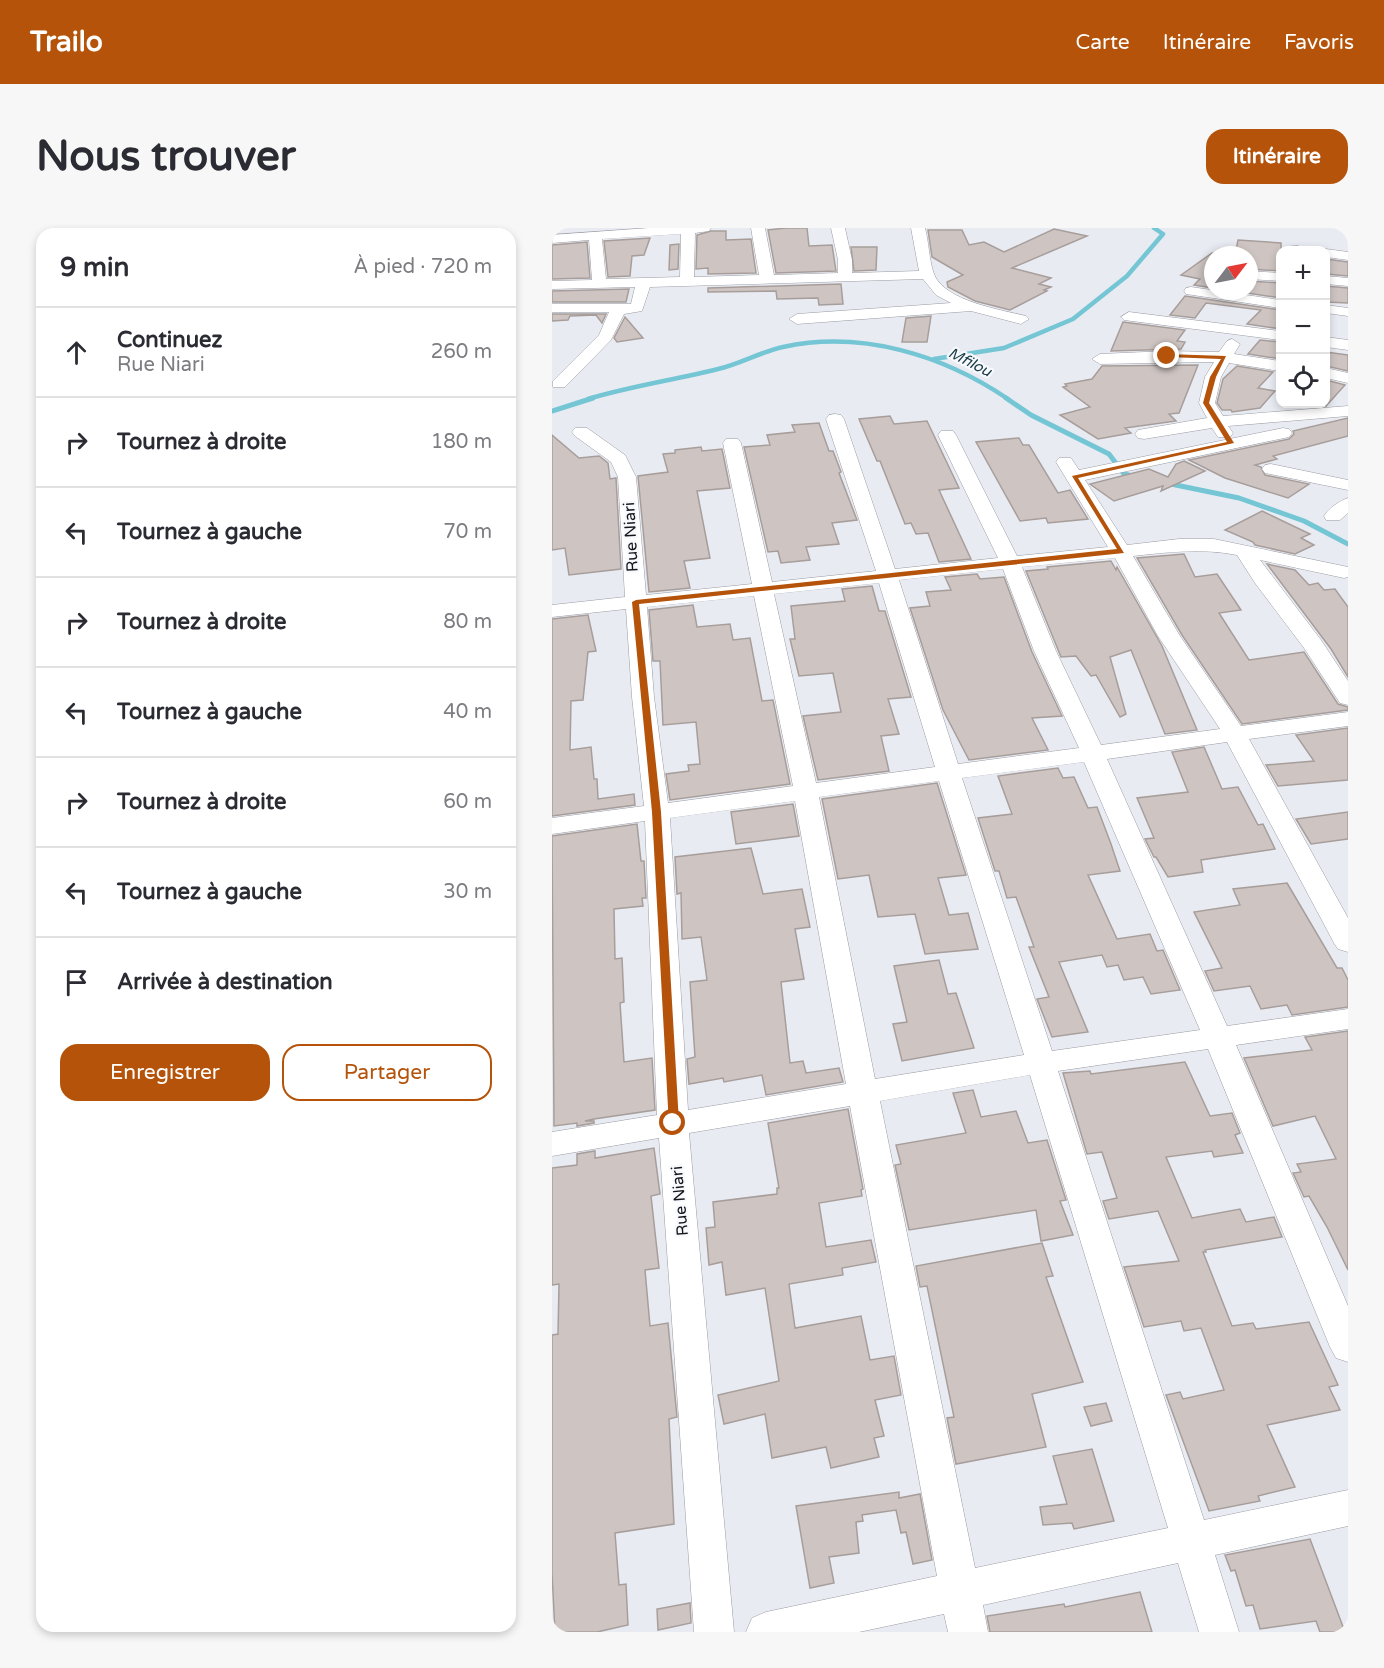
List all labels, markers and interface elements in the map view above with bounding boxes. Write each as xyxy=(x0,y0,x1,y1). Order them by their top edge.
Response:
text: Trailo xyxy=(30,25,103,59)
text: Carte xyxy=(1076,30,1130,55)
text: Itinéraire xyxy=(1163,30,1251,55)
text: Favoris xyxy=(1284,30,1354,55)
button: Itinéraire xyxy=(1206,129,1348,184)
text: Nous trouver xyxy=(36,131,296,182)
north arrow xyxy=(1204,246,1258,300)
map controls xyxy=(1276,246,1330,408)
button: + xyxy=(1276,246,1330,300)
text: 9 min xyxy=(60,252,129,283)
text: À pied · 720 m xyxy=(354,255,492,279)
button: − xyxy=(1276,300,1330,354)
text: Continuez xyxy=(117,327,222,353)
icon: ahead xyxy=(60,336,93,369)
text: 260 m xyxy=(431,340,492,364)
route end xyxy=(1153,342,1179,368)
water label: Mfilou xyxy=(945,344,995,381)
text: Rue Niari xyxy=(117,353,205,377)
button: locate xyxy=(1276,354,1330,408)
icon: right xyxy=(60,426,93,459)
text: Tournez à droite xyxy=(117,429,286,455)
text: 180 m xyxy=(431,430,492,454)
street label: Rue Niari xyxy=(619,501,643,573)
icon: left xyxy=(60,516,93,549)
text: Tournez à gauche xyxy=(117,519,302,545)
text: 70 m xyxy=(443,520,492,544)
icon: right xyxy=(60,606,93,639)
text: Tournez à droite xyxy=(117,609,286,635)
text: 80 m xyxy=(443,610,492,634)
icon: left xyxy=(60,696,93,729)
text: Tournez à gauche xyxy=(117,699,302,725)
text: 40 m xyxy=(443,700,492,724)
icon: right xyxy=(60,786,93,819)
text: Tournez à droite xyxy=(117,789,286,815)
text: 60 m xyxy=(443,790,492,814)
icon: left xyxy=(60,876,93,909)
text: Tournez à gauche xyxy=(117,879,302,905)
text: 30 m xyxy=(443,880,492,904)
icon: arrive xyxy=(60,966,93,999)
text: Arrivée à destination xyxy=(117,969,333,995)
button: Enregistrer xyxy=(60,1044,270,1101)
button: Partager xyxy=(282,1044,492,1101)
route start xyxy=(659,1109,685,1135)
street label: Rue Niari xyxy=(667,1165,693,1237)

